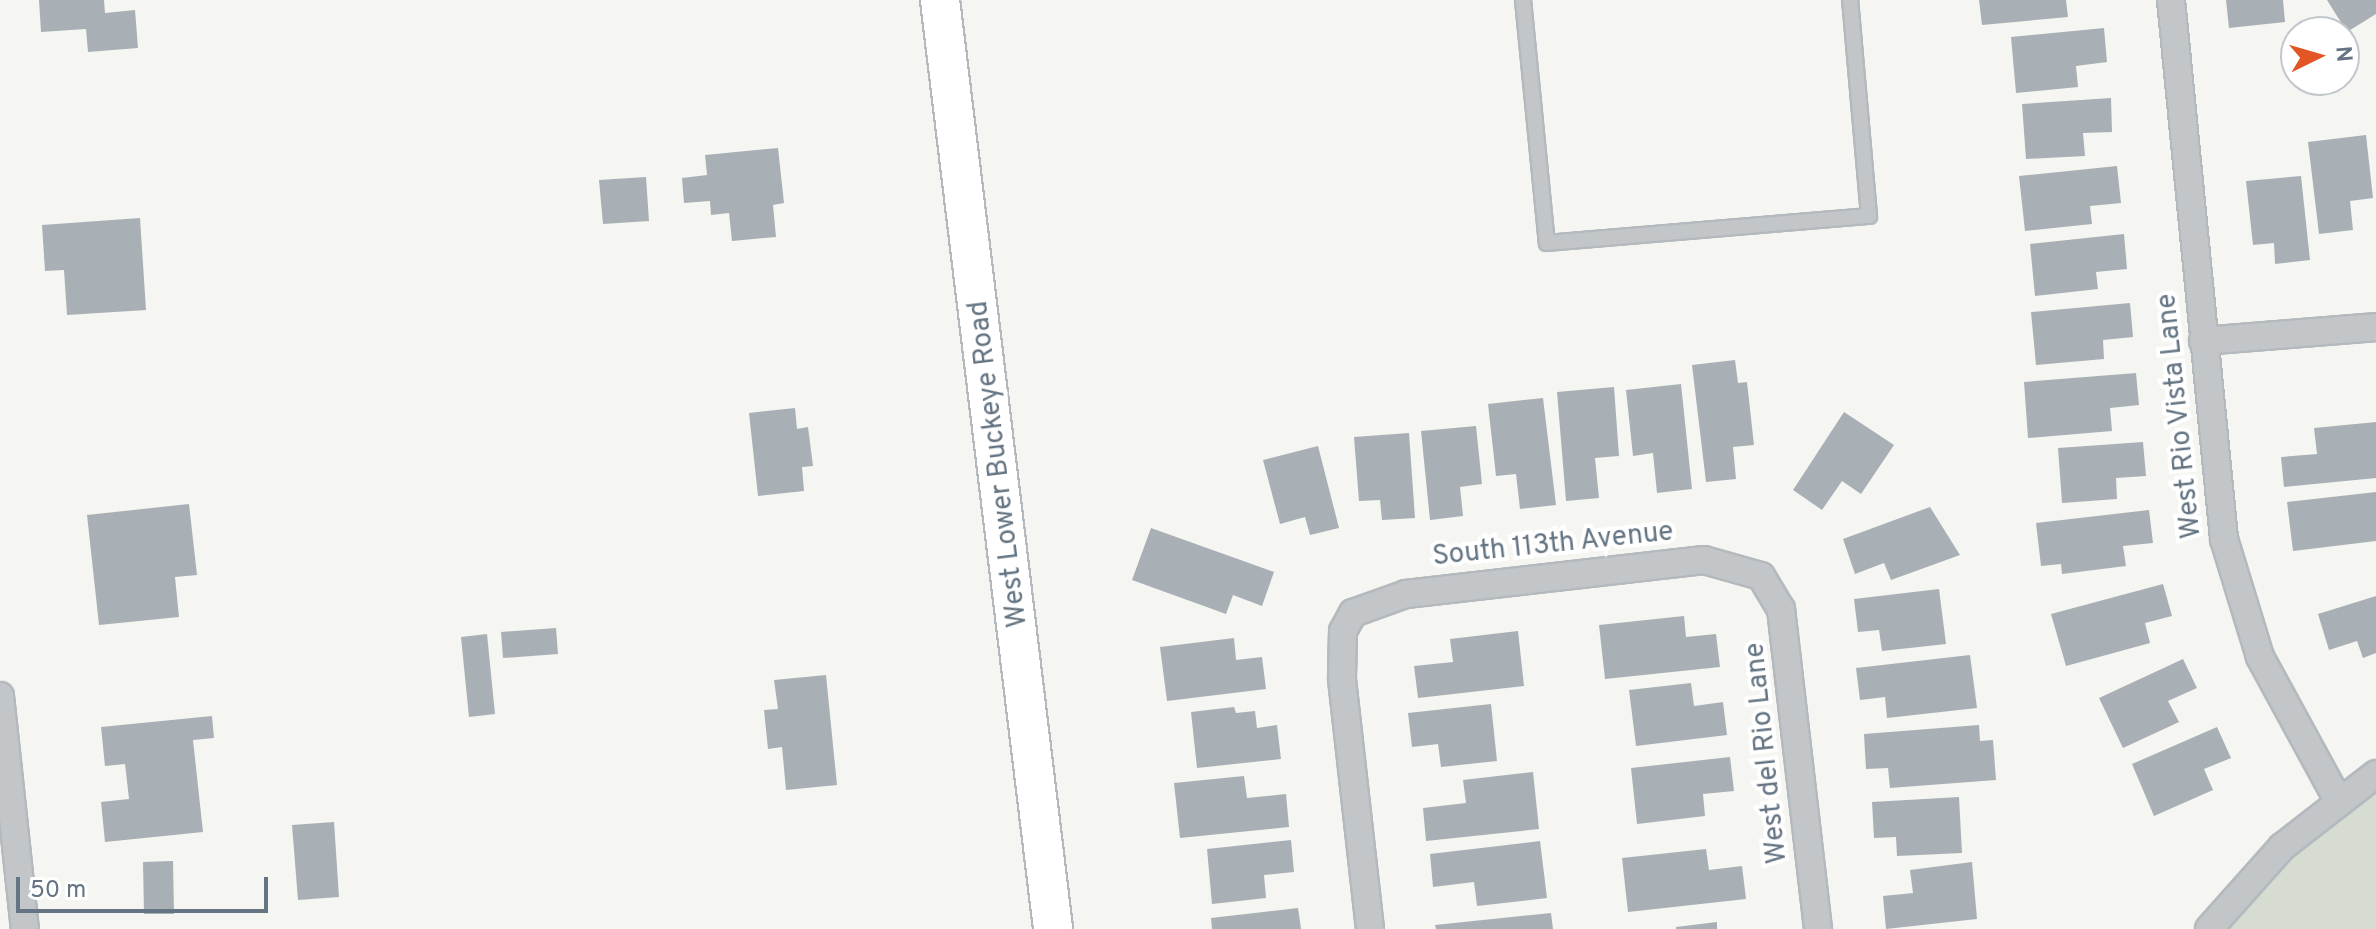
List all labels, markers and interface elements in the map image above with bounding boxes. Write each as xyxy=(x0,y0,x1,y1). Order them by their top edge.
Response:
north arrow xyxy=(2280,16,2360,96)
text: N xyxy=(2328,45,2357,63)
street label: West Rio Vista Lane xyxy=(2150,291,2210,541)
street label: West Lower Buckeye Road xyxy=(962,299,1036,629)
street label: South 113th Avenue xyxy=(1430,516,1676,574)
street label: West del Rio Lane xyxy=(1739,641,1795,865)
scale bar xyxy=(20,861,272,911)
text: 50 m xyxy=(30,876,86,906)

